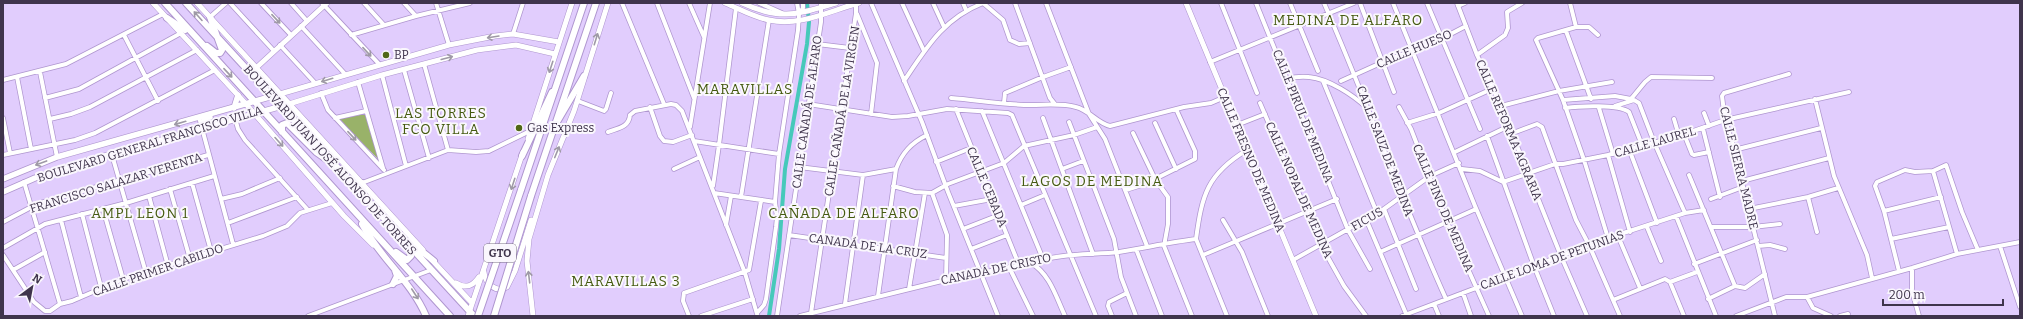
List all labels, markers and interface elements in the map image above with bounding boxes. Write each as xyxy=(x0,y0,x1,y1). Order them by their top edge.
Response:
one-way arrow xyxy=(194,11,203,21)
district label: MEDINA DE ALFARO xyxy=(1273,12,1423,29)
one-way arrow xyxy=(271,14,280,24)
street label: CALLE CAÑADÁ DE LA VIRGEN xyxy=(821,24,862,197)
street label: CALLE HUESO xyxy=(1374,27,1454,71)
one-way arrow xyxy=(487,33,500,41)
one-way arrow xyxy=(593,33,600,46)
street label: CALLE CAÑADÁ DE ALFARO xyxy=(788,34,825,189)
one-way arrow xyxy=(362,47,372,57)
street label: CALLE PIRUL DE MEDINA xyxy=(1270,47,1336,185)
place label: BP xyxy=(394,48,409,62)
marker: BP xyxy=(381,50,391,60)
one-way arrow xyxy=(440,54,453,61)
street label: CALLE REFORMA AGRARIA xyxy=(1473,57,1545,203)
one-way arrow xyxy=(547,60,554,73)
street label: BOULEVARD JUAN JOSÉ ALONSO DE TORRES xyxy=(241,61,420,258)
one-way arrow xyxy=(224,68,233,78)
one-way arrow xyxy=(321,77,334,84)
district label: MARAVILLAS xyxy=(697,81,793,98)
street label: CALLE SAUZ DE MEDINA xyxy=(1354,84,1417,219)
street label: CALLE FRESNO DE MEDINA xyxy=(1214,86,1288,235)
street label: BOULEVARD GENERAL FRANCISCO VILLA xyxy=(36,103,265,185)
district label: LAS TORRES FCO VILLA xyxy=(395,105,487,138)
street label: CALLE SIERRA MADRE xyxy=(1717,105,1761,231)
one-way arrow xyxy=(174,120,187,127)
street label: CALLE NOPAL DE MEDINA xyxy=(1263,120,1336,261)
place label: Gas Express xyxy=(527,121,594,135)
marker: Gas Express xyxy=(514,123,524,133)
street label: CALLE LAUREL xyxy=(1613,124,1698,160)
one-way arrow xyxy=(347,131,356,141)
one-way arrow xyxy=(275,137,284,147)
street label: CALLE PINO DE MEDINA xyxy=(1410,142,1477,275)
street label: CALLE CEBADA xyxy=(964,145,1010,230)
one-way arrow xyxy=(554,147,562,159)
street label: FRANCISCO SALAZAR VERENTA xyxy=(28,150,204,216)
one-way arrow xyxy=(36,159,48,167)
district label: LAGOS DE MEDINA xyxy=(1021,173,1163,190)
one-way arrow xyxy=(509,177,516,190)
street label: FICUS xyxy=(1349,204,1385,234)
district label: AMPL LEON 1 xyxy=(91,205,189,222)
district label: CAÑADA DE ALFARO xyxy=(768,205,920,222)
street label: CALLE LOMA DE PETUNIAS xyxy=(1478,227,1626,293)
street label: CANADÁ DE LA CRUZ xyxy=(808,230,928,261)
street label: CALLE PRIMER CABILDO xyxy=(91,241,225,299)
road number: GTO xyxy=(484,244,516,262)
street label: CANADÁ DE CRISTO xyxy=(939,249,1053,288)
north arrow xyxy=(12,267,52,307)
text: N xyxy=(30,271,45,287)
one-way arrow xyxy=(525,271,532,284)
district label: MARAVILLAS 3 xyxy=(571,273,681,290)
scale bar xyxy=(1883,281,2003,307)
one-way arrow xyxy=(411,288,419,300)
text: 200 m xyxy=(1889,288,1925,302)

